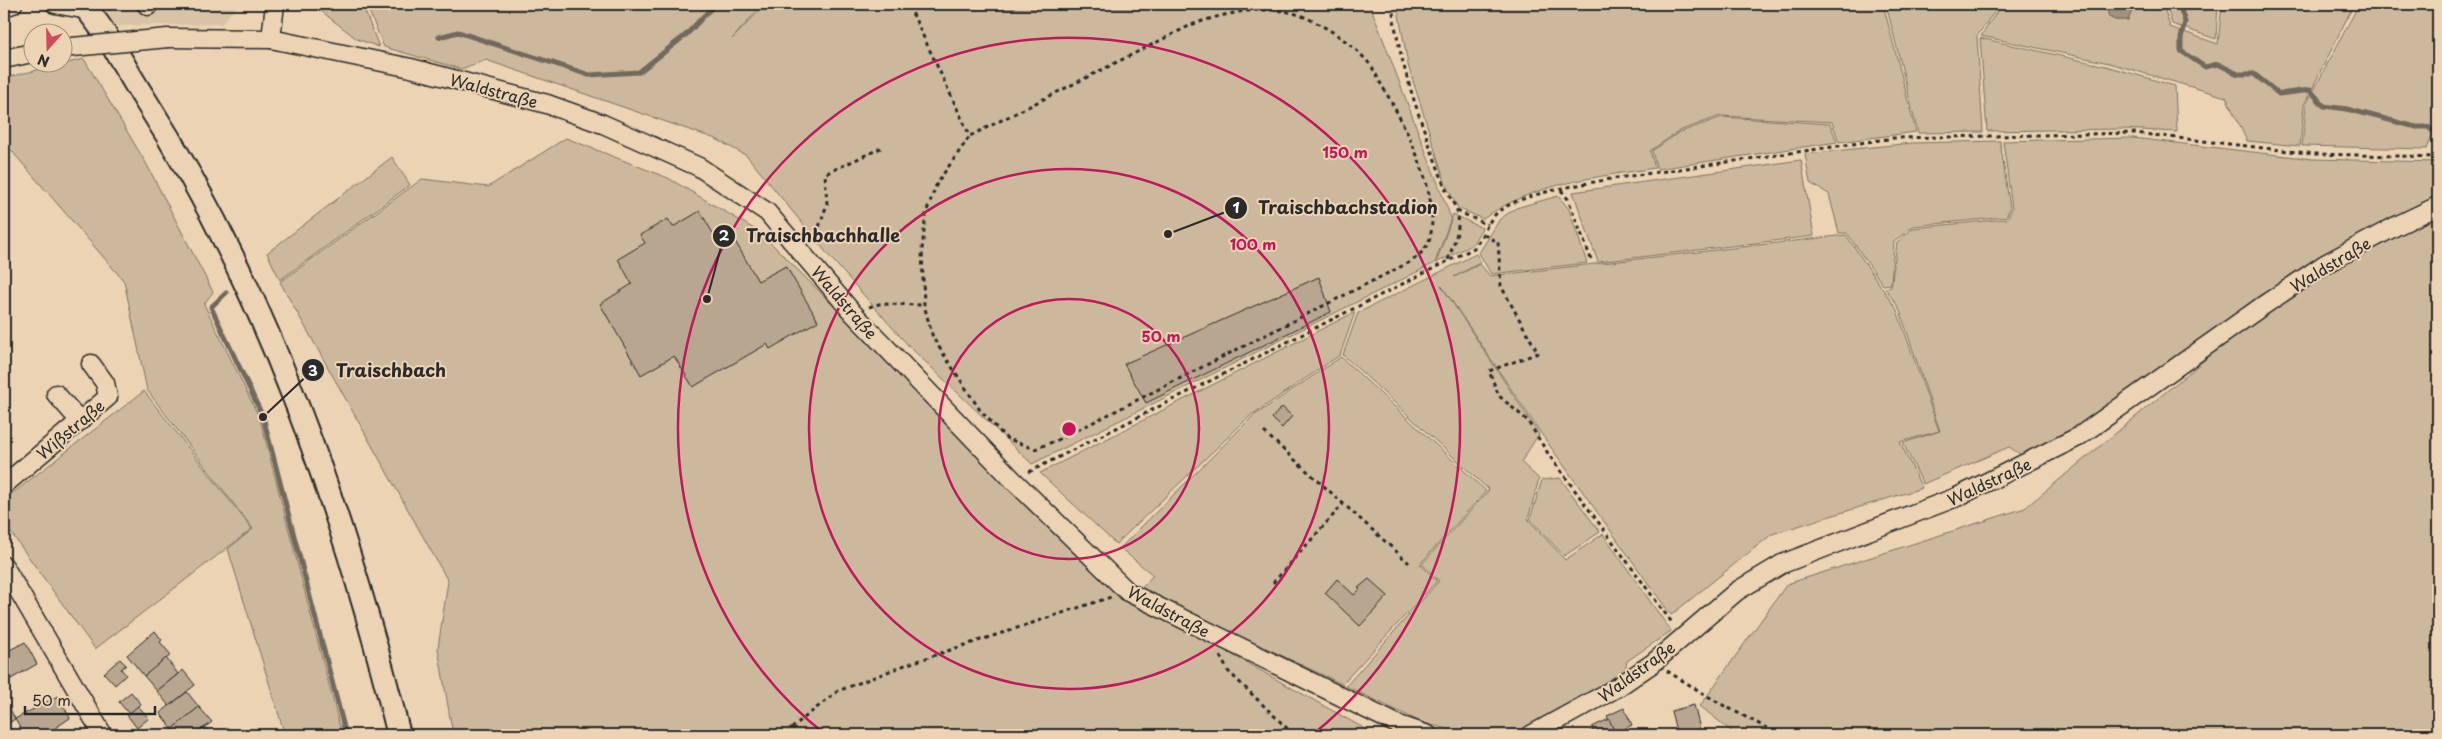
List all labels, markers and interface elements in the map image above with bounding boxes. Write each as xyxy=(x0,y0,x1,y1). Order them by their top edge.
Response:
north arrow xyxy=(22,22,72,72)
text: N xyxy=(35,49,52,72)
street label: Waldstraße xyxy=(447,67,541,113)
text: 150 m xyxy=(1322,140,1368,163)
callout: Traischbachstadion xyxy=(1223,191,1448,224)
text: Traischbachstadion xyxy=(1258,193,1438,220)
text: 1 xyxy=(1232,195,1240,218)
callout: Traischbachhalle xyxy=(711,219,910,252)
text: Traischbachhalle xyxy=(746,221,900,248)
text: 2 xyxy=(719,223,730,246)
street label: Waldstraße xyxy=(2285,230,2375,298)
text: 100 m xyxy=(1230,232,1276,255)
street label: Waldstraße xyxy=(806,260,884,344)
text: 50 m xyxy=(1142,324,1180,347)
callout: Traischbach xyxy=(301,354,456,387)
text: Traischbach xyxy=(336,356,446,383)
text: 3 xyxy=(308,358,318,381)
street label: Wißstraße xyxy=(31,393,109,465)
centre of rings xyxy=(1060,420,1078,438)
street label: Waldstraße xyxy=(1943,451,2035,511)
street label: Waldstraße xyxy=(1124,579,1214,643)
street label: Waldstraße xyxy=(1592,635,1680,707)
scale bar xyxy=(25,684,155,716)
text: 50 m xyxy=(32,688,71,711)

